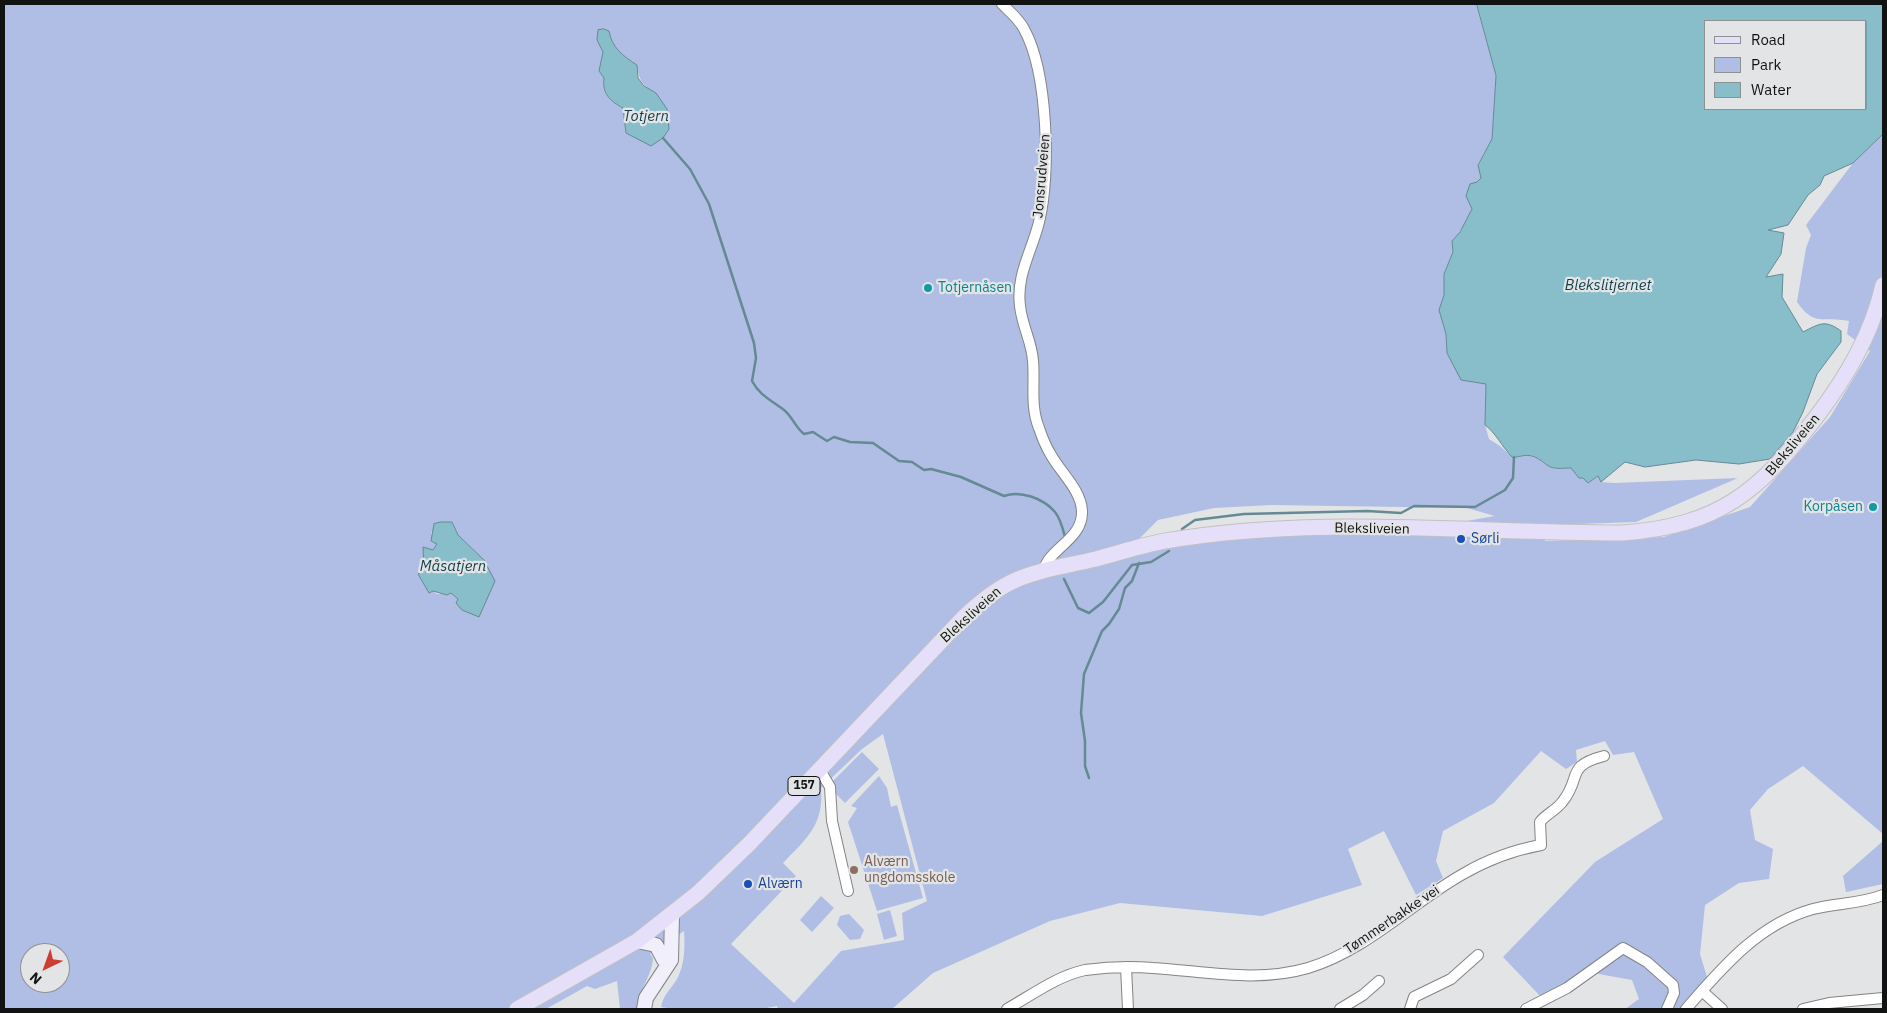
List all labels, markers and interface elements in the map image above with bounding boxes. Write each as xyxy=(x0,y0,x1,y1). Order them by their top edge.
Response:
legend xyxy=(1704,20,1867,110)
text: Road xyxy=(1751,30,1786,49)
text: Park xyxy=(1751,55,1781,74)
text: Water xyxy=(1751,80,1791,99)
water label: Totjern xyxy=(623,108,669,126)
street label: Jonsrudveien xyxy=(1030,133,1054,219)
water label: Blekslitjernet xyxy=(1565,277,1651,295)
place label: Totjernåsen xyxy=(938,280,1012,296)
marker: Totjernåsen xyxy=(922,282,934,294)
street label: Bleksliveien xyxy=(1762,411,1824,479)
place label: Korpåsen xyxy=(1803,499,1863,515)
marker: Korpåsen xyxy=(1867,501,1879,513)
street label: Bleksliveien xyxy=(1334,520,1410,538)
place label: Sørli xyxy=(1471,531,1500,547)
marker: Sørli xyxy=(1455,533,1467,545)
water label: Måsatjern xyxy=(420,558,486,576)
street label: Bleksliveien xyxy=(937,583,1005,647)
road number: 157 xyxy=(788,776,820,796)
place label: Alværn ungdomsskole xyxy=(864,854,955,886)
marker: Alværn ungdomsskole xyxy=(848,864,860,876)
place label: Alværn xyxy=(758,876,803,892)
marker: Alværn xyxy=(742,878,754,890)
street label: Tømmerbakke vei xyxy=(1341,882,1443,958)
north arrow xyxy=(20,943,70,993)
text: N xyxy=(26,968,45,988)

